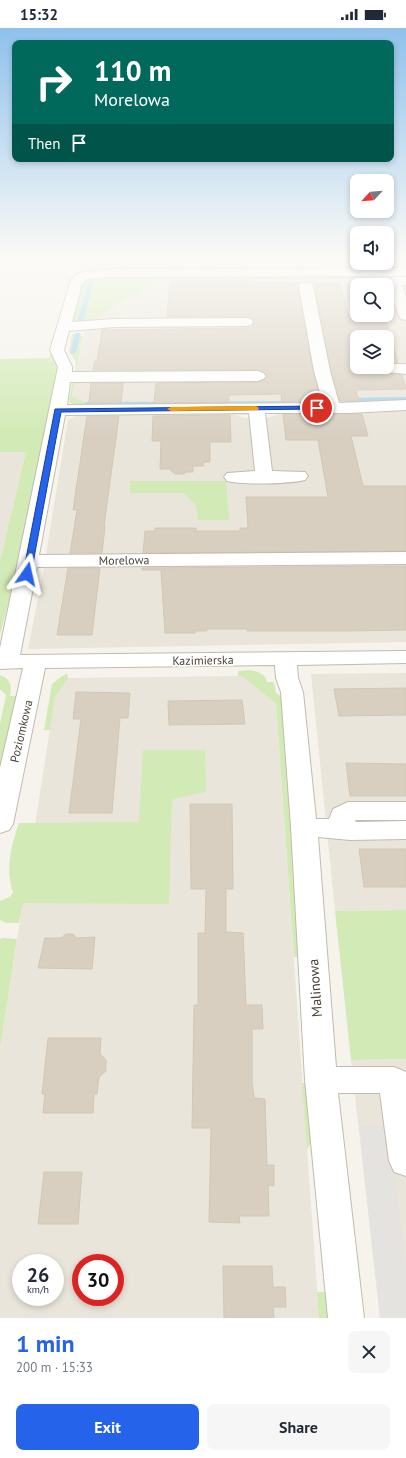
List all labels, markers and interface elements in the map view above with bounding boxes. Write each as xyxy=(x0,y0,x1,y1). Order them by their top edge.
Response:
text: 15:32 xyxy=(20,5,58,24)
text: 110 m xyxy=(94,52,171,89)
icon: right xyxy=(28,56,80,108)
text: Morelowa xyxy=(94,88,170,111)
icon: arrive xyxy=(68,132,90,154)
text: Then xyxy=(28,134,60,153)
north arrow xyxy=(350,174,394,218)
map controls xyxy=(350,174,394,374)
button: sound xyxy=(350,226,394,270)
button: search xyxy=(350,278,394,322)
button: layers xyxy=(350,330,394,374)
pin xyxy=(300,391,334,425)
icon: arrive xyxy=(306,397,328,419)
street label: Morelowa xyxy=(99,552,150,568)
position arrow xyxy=(6,553,48,595)
street label: Kazimierska xyxy=(172,652,234,668)
street label: Poziomkowa xyxy=(6,698,36,764)
street label: Malinowa xyxy=(304,958,326,1018)
speed limit sign: 30 xyxy=(72,1254,124,1306)
text: 26 xyxy=(27,1262,49,1288)
text: km/h xyxy=(27,1283,49,1296)
text: 1 min xyxy=(16,1328,75,1359)
button: close xyxy=(348,1331,390,1373)
text: 200 m · 15:33 xyxy=(16,1359,93,1376)
button: Exit xyxy=(16,1404,199,1450)
button: Share xyxy=(207,1404,390,1450)

